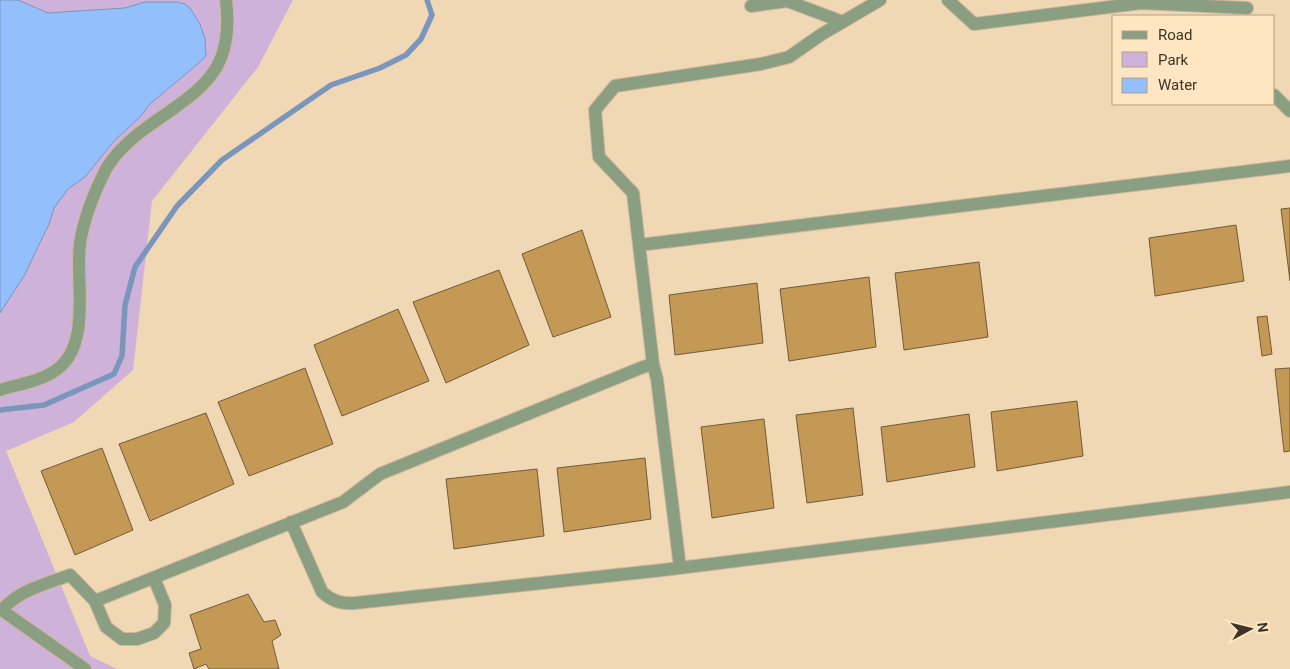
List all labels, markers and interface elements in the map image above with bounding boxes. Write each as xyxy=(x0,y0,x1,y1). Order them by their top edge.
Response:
legend xyxy=(1112,15,1275,105)
text: Road xyxy=(1158,26,1192,44)
text: Park xyxy=(1158,51,1189,69)
text: Water xyxy=(1158,76,1197,94)
north arrow xyxy=(1225,604,1275,654)
text: N xyxy=(1254,622,1271,633)

